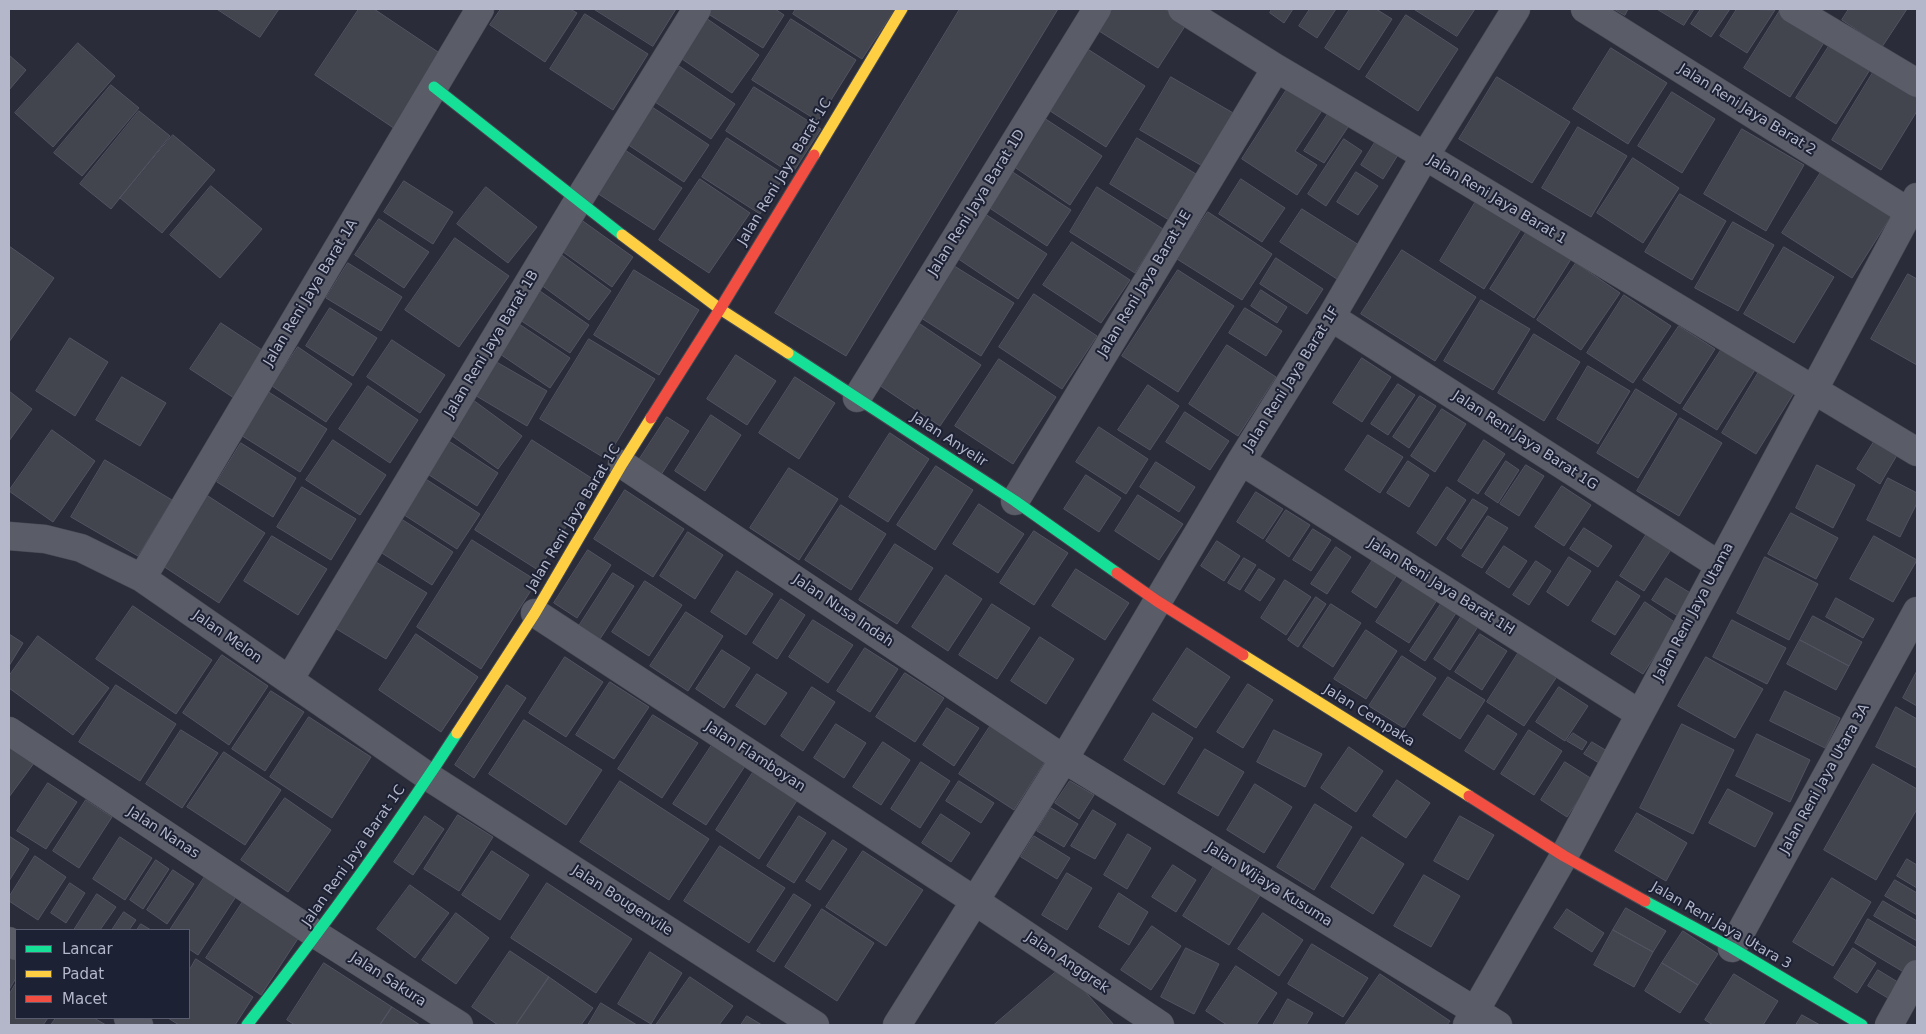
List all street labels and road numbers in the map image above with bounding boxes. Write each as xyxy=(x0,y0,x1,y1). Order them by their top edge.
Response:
street label: Jalan Reni Jaya Barat 2 xyxy=(1675,61,1819,159)
street label: Jalan Reni Jaya Barat 1C xyxy=(734,95,836,249)
street label: Jalan Reni Jaya Barat 1D xyxy=(925,127,1029,279)
street label: Jalan Reni Jaya Barat 1 xyxy=(1425,152,1569,248)
street label: Jalan Reni Jaya Barat 1E xyxy=(1095,208,1195,360)
street label: Jalan Reni Jaya Barat 1A xyxy=(260,217,362,369)
street label: Jalan Reni Jaya Barat 1B xyxy=(441,267,543,421)
street label: Jalan Reni Jaya Barat 1F xyxy=(1241,304,1343,454)
street label: Jalan Reni Jaya Barat 1G xyxy=(1449,388,1601,494)
street label: Jalan Anyelir xyxy=(908,409,990,471)
street label: Jalan Reni Jaya Barat 1C xyxy=(523,441,625,595)
street label: Jalan Reni Jaya Barat 1H xyxy=(1365,535,1517,639)
street label: Jalan Reni Jaya Utama xyxy=(1650,540,1738,684)
street label: Jalan Nusa Indah xyxy=(790,571,896,651)
street label: Jalan Melon xyxy=(189,607,265,667)
street label: Jalan Cempaka xyxy=(1320,681,1418,751)
street label: Jalan Reni Jaya Utara 3A xyxy=(1777,701,1873,857)
street label: Jalan Flamboyan xyxy=(702,718,808,796)
street label: Jalan Reni Jaya Barat 1C xyxy=(299,782,409,930)
street label: Jalan Nanas xyxy=(124,804,202,862)
street label: Jalan Wijaya Kusuma xyxy=(1203,839,1335,931)
street label: Jalan Bougenvile xyxy=(569,862,675,940)
street label: Jalan Reni Jaya Utara 3 xyxy=(1648,879,1794,973)
street label: Jalan Anggrek xyxy=(1022,929,1112,997)
street label: Jalan Sakura xyxy=(347,949,429,1011)

